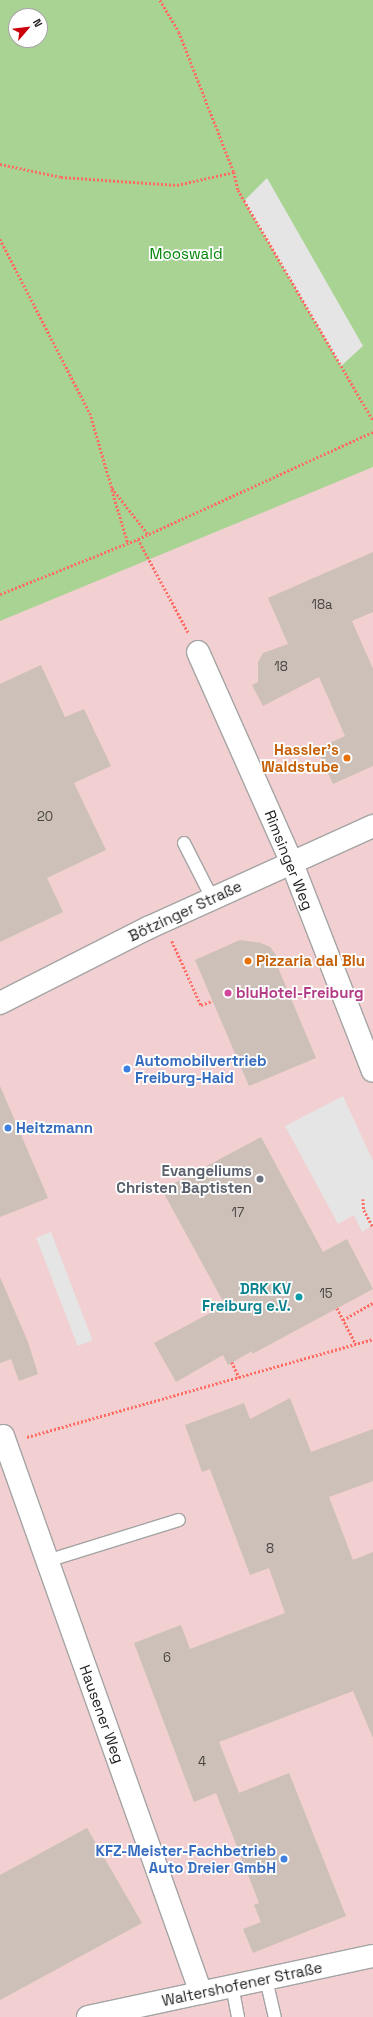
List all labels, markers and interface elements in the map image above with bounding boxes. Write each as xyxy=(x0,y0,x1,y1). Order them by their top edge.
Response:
north arrow xyxy=(8,8,48,48)
text: N xyxy=(30,16,46,29)
park label: Mooswald xyxy=(149,245,223,263)
house number: 18a xyxy=(311,597,333,613)
house number: 18 xyxy=(274,659,288,675)
place label: Hassler's Waldstube xyxy=(261,740,339,775)
marker: Hassler's Waldstube xyxy=(342,753,352,763)
street label: Rimsinger Weg xyxy=(261,807,317,913)
house number: 20 xyxy=(37,809,53,825)
street label: Bötzinger Straße xyxy=(125,877,245,945)
place label: Pizzaria dal Blu xyxy=(256,952,365,970)
marker: Pizzaria dal Blu xyxy=(243,956,253,966)
place label: bluHotel-Freiburg xyxy=(236,984,364,1002)
marker: bluHotel-Freiburg xyxy=(223,988,233,998)
place label: Automobilvertrieb Freiburg-Haid xyxy=(135,1051,267,1086)
marker: Automobilvertrieb Freiburg-Haid xyxy=(122,1064,132,1074)
place label: Heitzmann xyxy=(16,1119,93,1137)
marker: Heitzmann xyxy=(3,1123,13,1133)
place label: Evangeliums Christen Baptisten xyxy=(116,1161,252,1196)
marker: Evangeliums Christen Baptisten xyxy=(255,1174,265,1184)
house number: 17 xyxy=(232,1205,244,1221)
place label: DRK KV Freiburg e.V. xyxy=(202,1279,291,1314)
house number: 15 xyxy=(319,1286,333,1302)
marker: DRK KV Freiburg e.V. xyxy=(294,1292,304,1302)
house number: 8 xyxy=(266,1541,274,1557)
house number: 6 xyxy=(163,1650,171,1666)
street label: Hausener Weg xyxy=(76,1662,128,1766)
house number: 4 xyxy=(198,1754,206,1770)
place label: KFZ-Meister-Fachbetrieb Auto Dreier GmbH xyxy=(96,1841,276,1876)
marker: KFZ-Meister-Fachbetrieb Auto Dreier GmbH xyxy=(279,1854,289,1864)
street label: Waltershofener Straße xyxy=(160,1958,324,2010)

